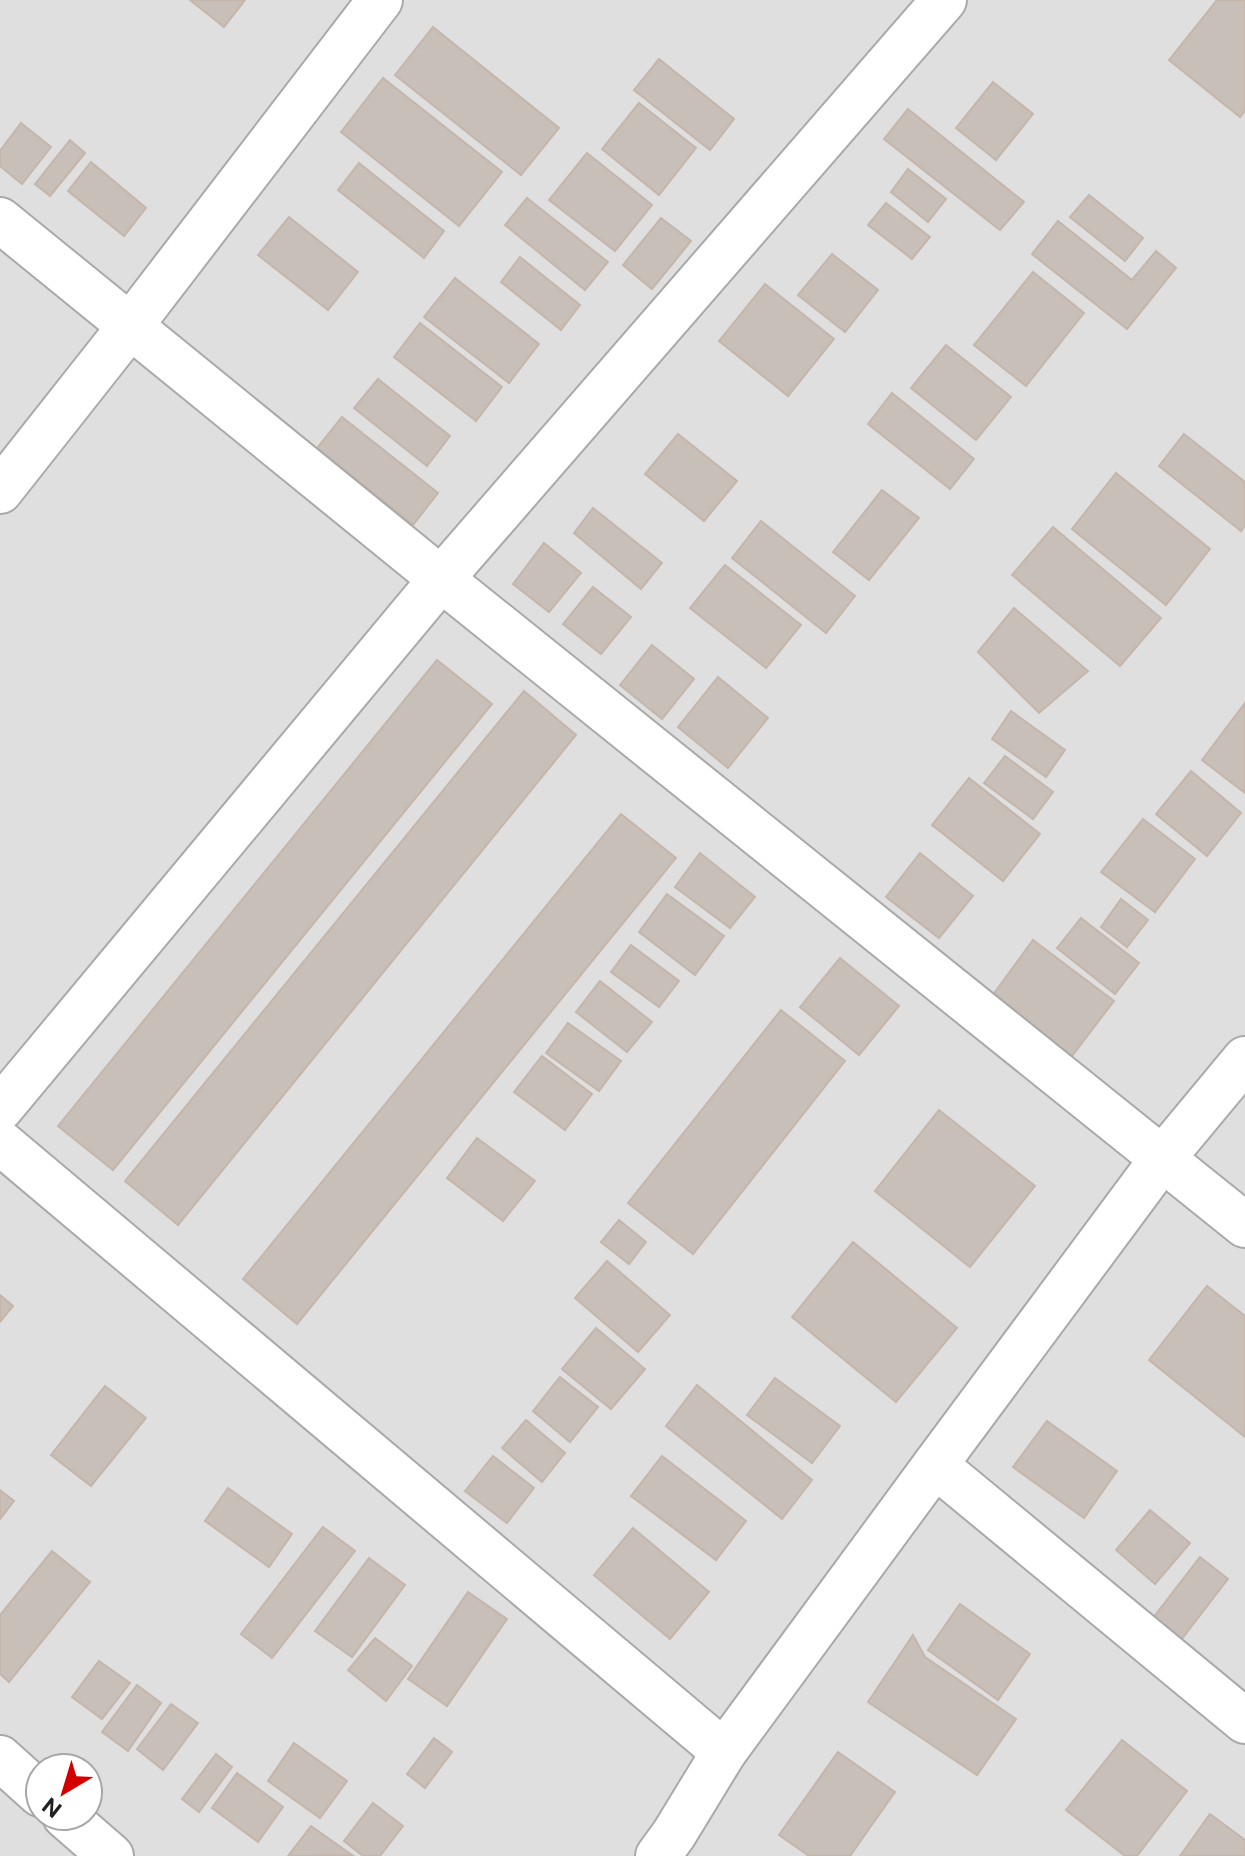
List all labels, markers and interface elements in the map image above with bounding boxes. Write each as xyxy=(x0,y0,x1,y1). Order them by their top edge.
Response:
north arrow xyxy=(24,1752,104,1832)
text: N xyxy=(37,1792,66,1823)

